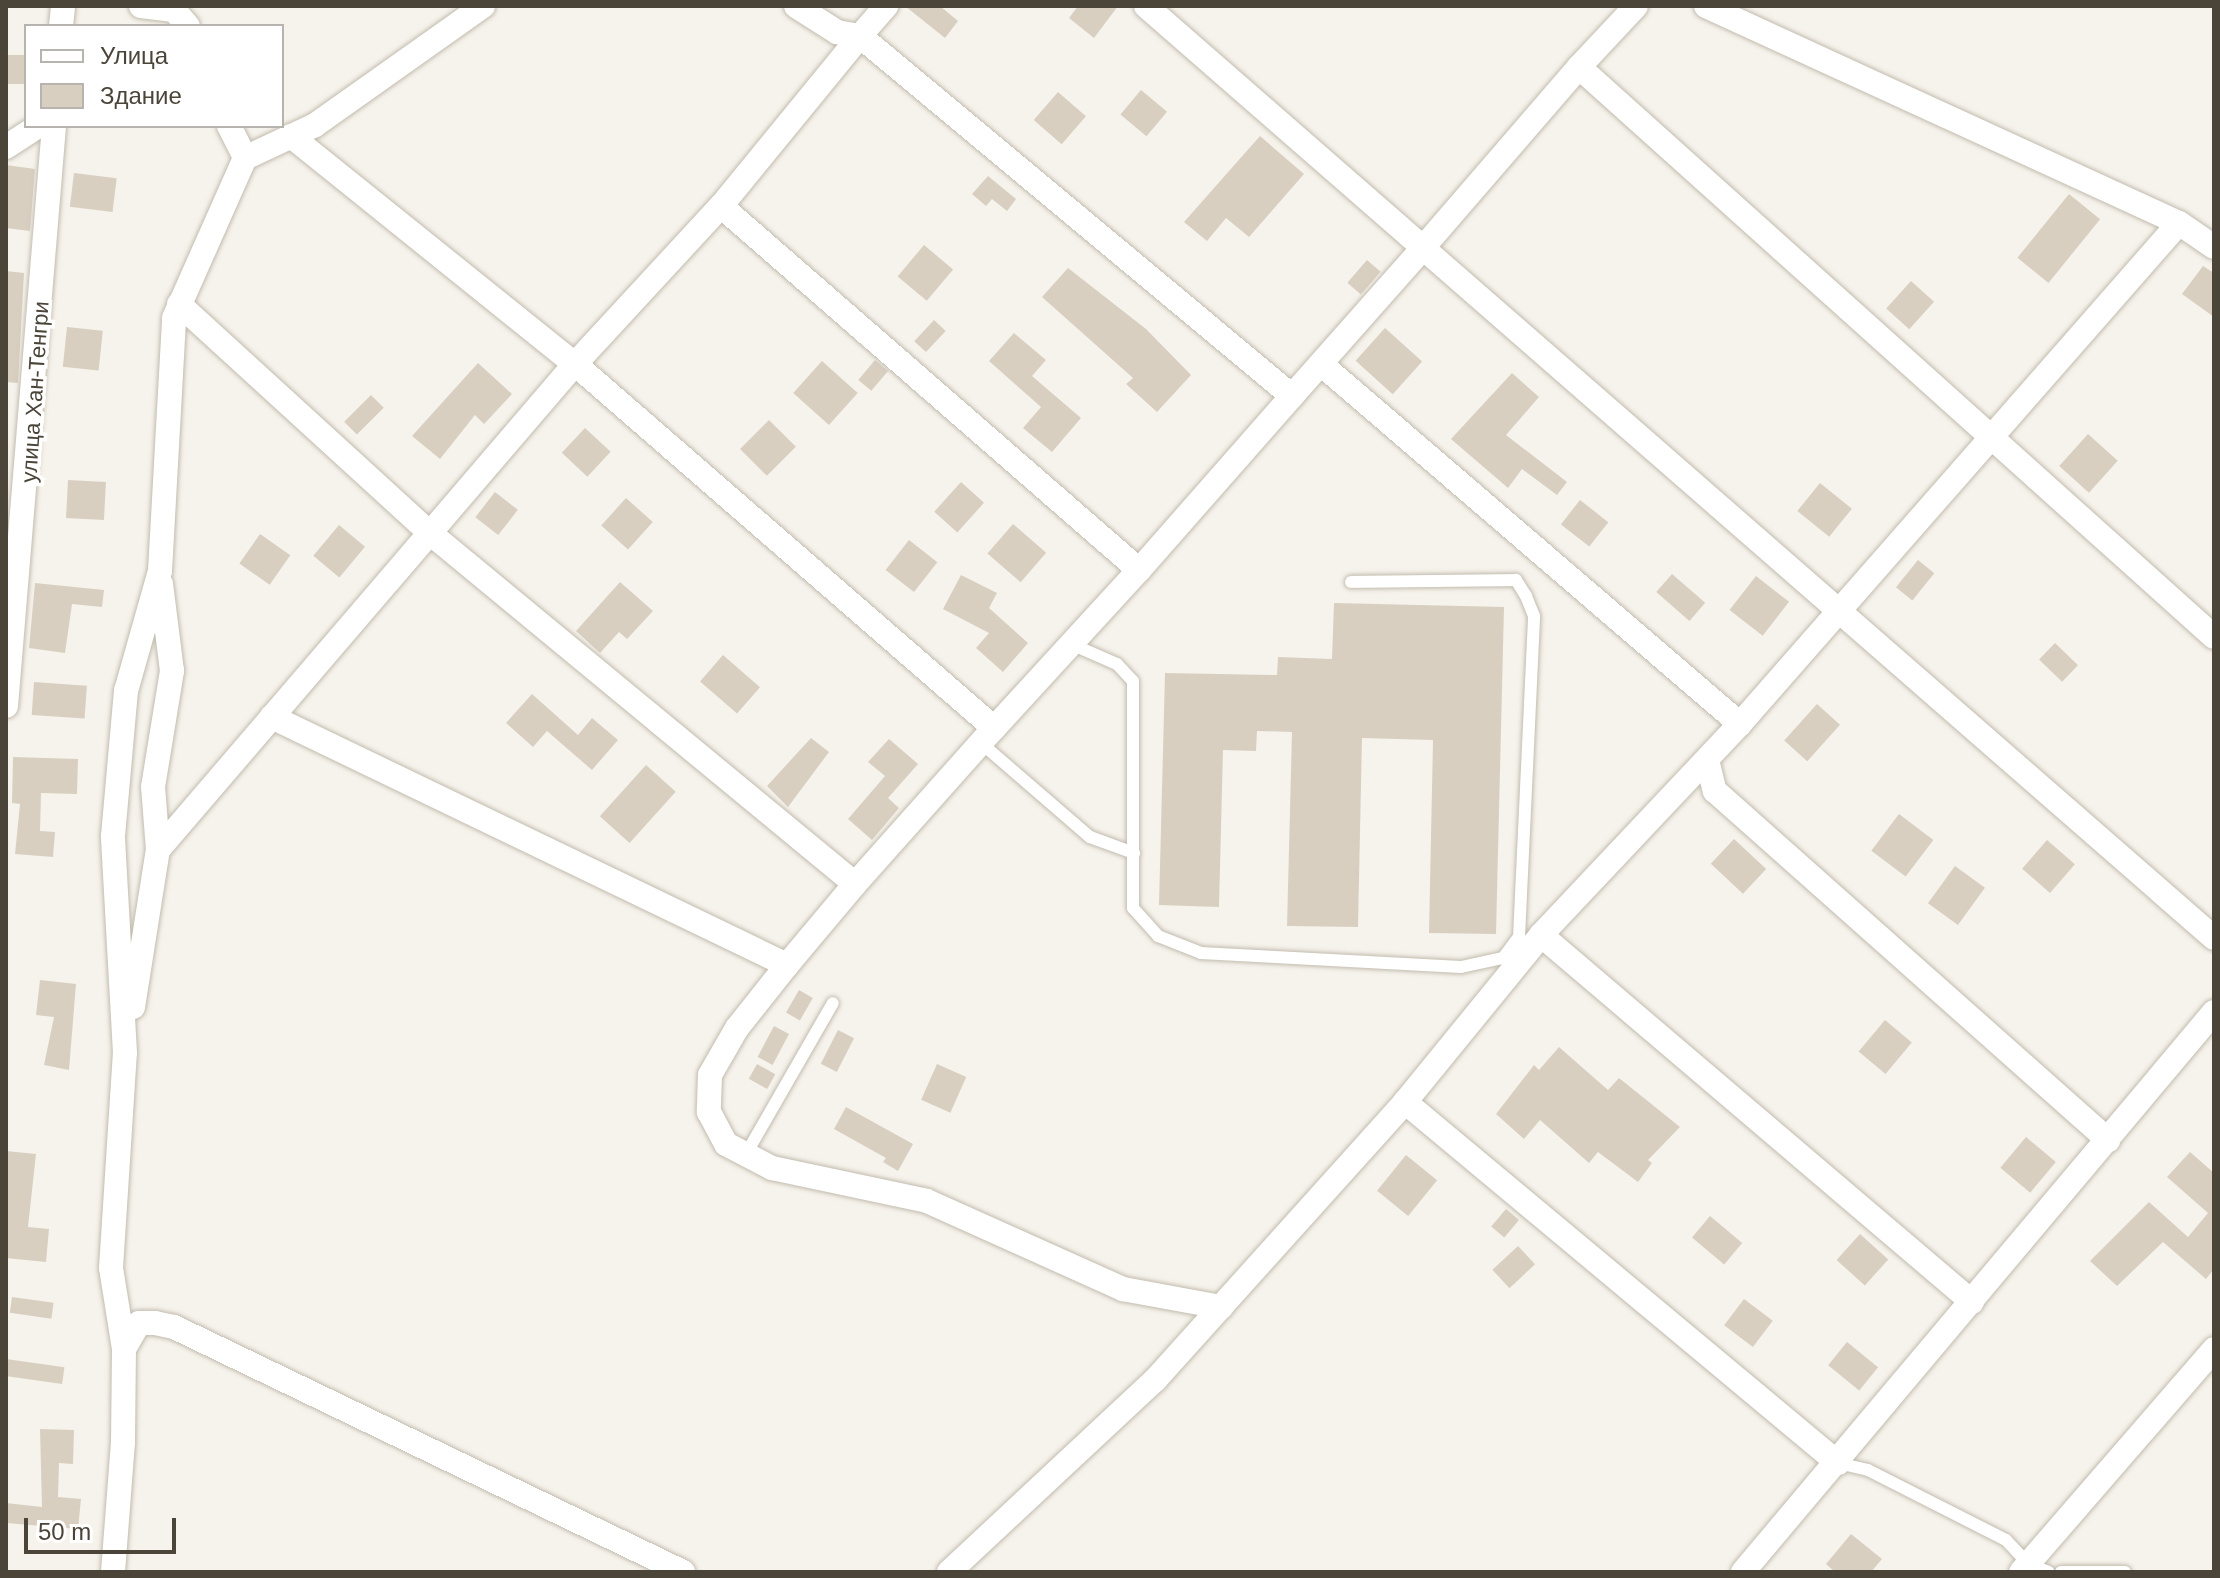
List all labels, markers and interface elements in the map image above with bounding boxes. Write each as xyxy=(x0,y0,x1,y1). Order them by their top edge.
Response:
legend xyxy=(24,24,284,128)
text: Улица xyxy=(100,42,168,69)
text: Здание xyxy=(100,82,182,109)
street label: улица Хан-Тенгри xyxy=(15,300,55,484)
scale bar xyxy=(28,1502,180,1552)
text: 50 m xyxy=(38,1518,91,1545)

